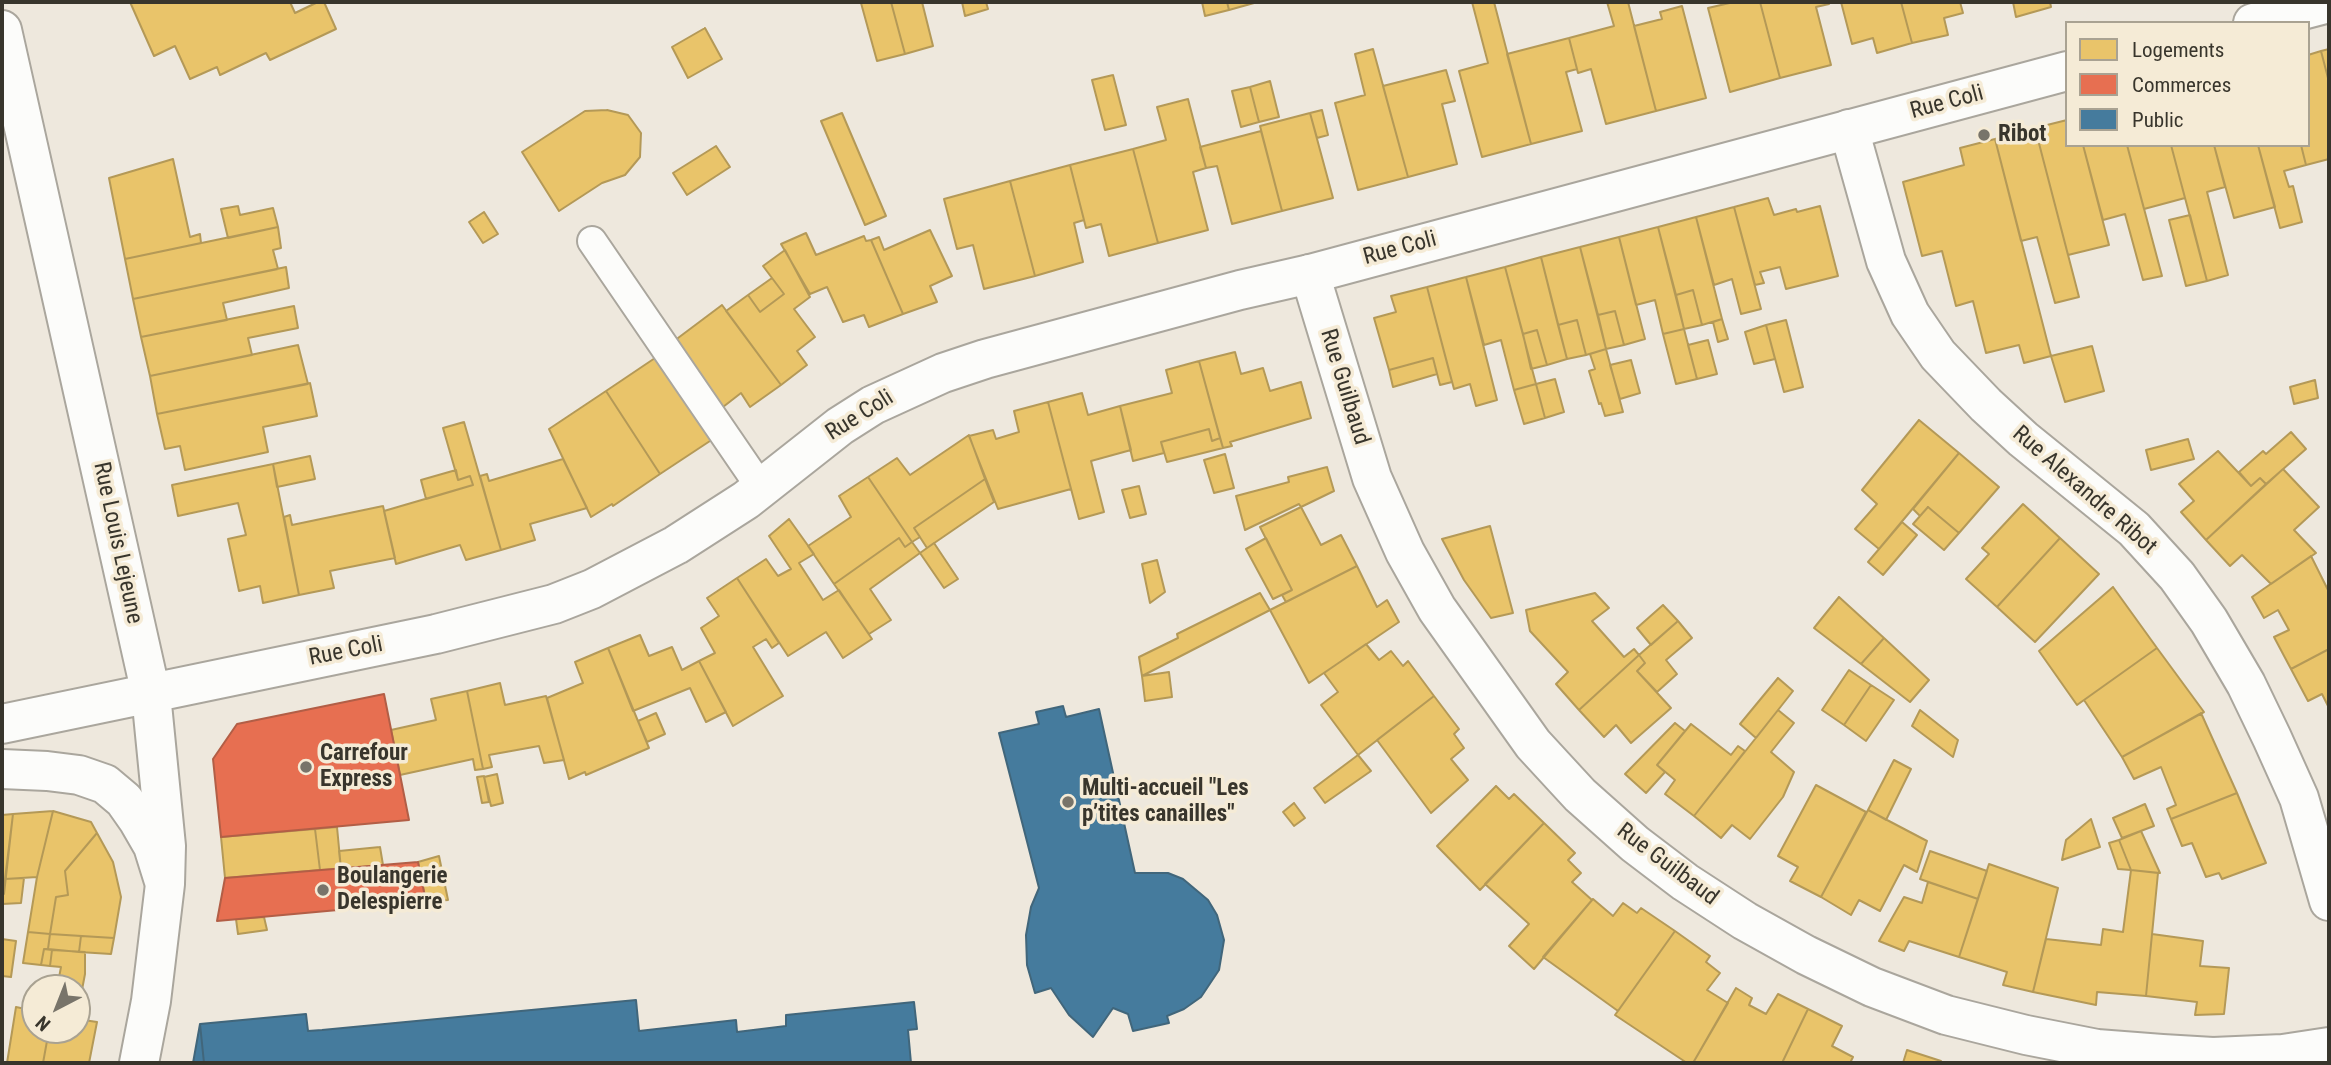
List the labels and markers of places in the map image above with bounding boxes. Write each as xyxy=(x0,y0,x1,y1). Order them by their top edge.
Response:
place label: Ribot xyxy=(1998,121,2046,149)
marker: Ribot xyxy=(1976,127,1992,143)
place label: Carrefour Express xyxy=(320,740,408,794)
marker: Carrefour Express xyxy=(298,759,314,775)
place label: Multi-accueil "Les p’tites canailles" xyxy=(1082,775,1249,829)
marker: Multi-accueil "Les p’tites canailles" xyxy=(1060,794,1076,810)
place label: Boulangerie Delespierre xyxy=(337,863,448,917)
marker: Boulangerie Delespierre xyxy=(315,882,331,898)

